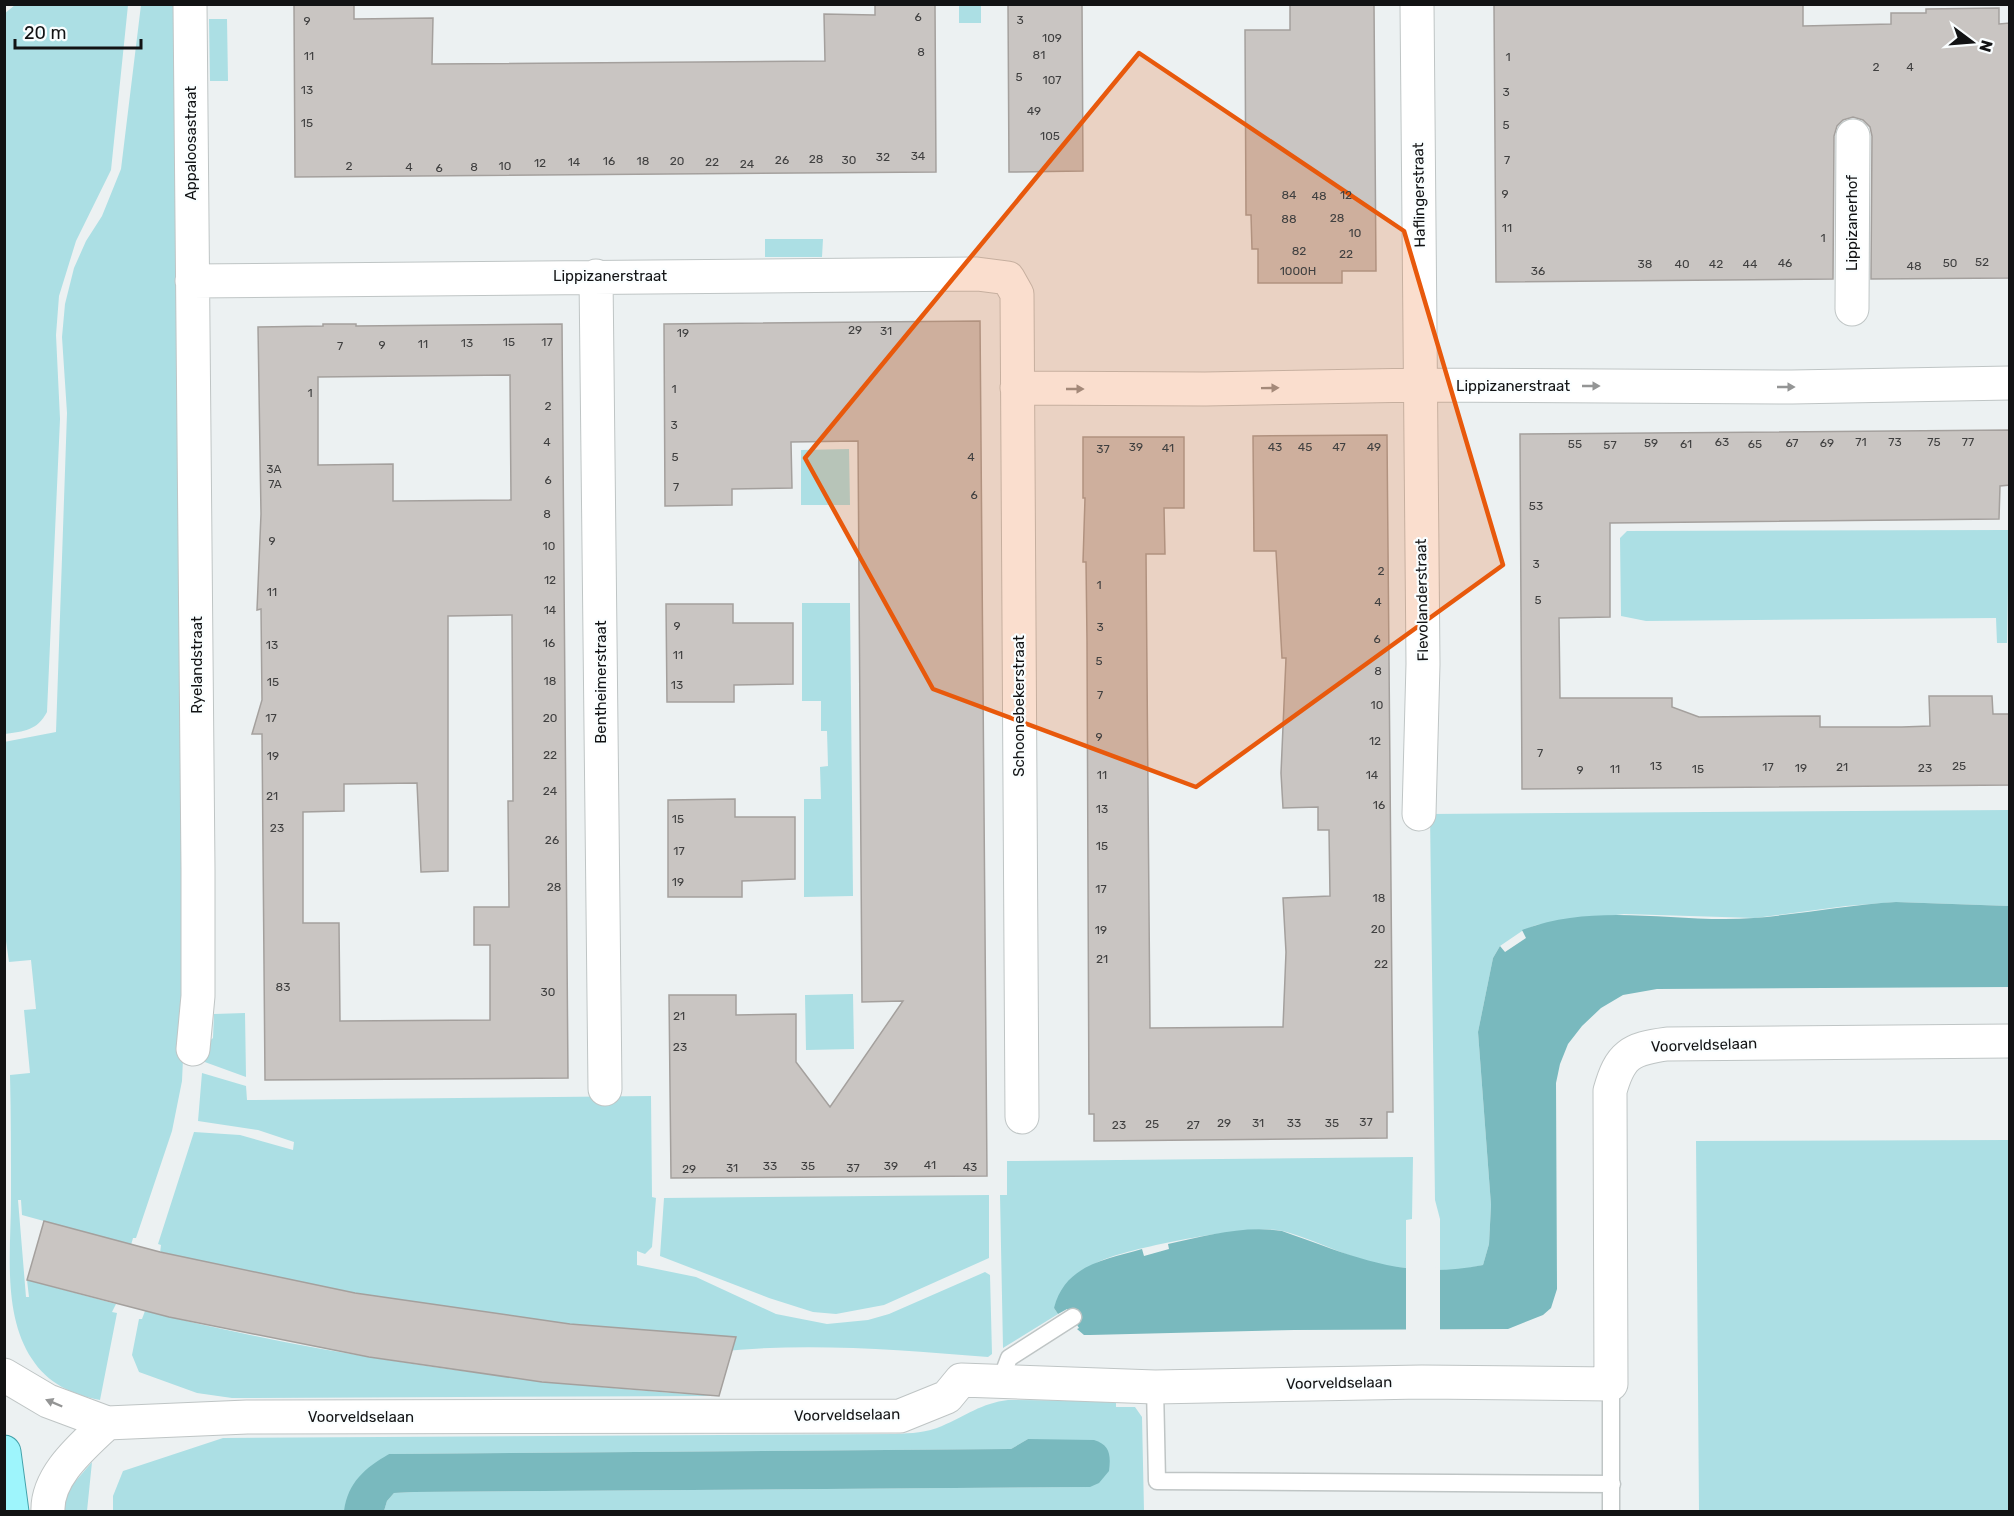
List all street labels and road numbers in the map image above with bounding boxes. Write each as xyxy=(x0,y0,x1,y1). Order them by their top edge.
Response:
street label: Appaloosastraat xyxy=(182,86,200,200)
street label: Haflingerstraat xyxy=(1409,142,1429,248)
street label: Lippizanerhof xyxy=(1843,175,1861,271)
street label: Lippizanerstraat xyxy=(553,267,667,285)
street label: Lippizanerstraat xyxy=(1456,377,1570,395)
street label: Flevolanderstraat xyxy=(1412,538,1432,661)
street label: Ryelandstraat xyxy=(188,616,206,714)
street label: Bentheimerstraat xyxy=(592,620,610,744)
street label: Schoonebekerstraat xyxy=(1010,635,1028,777)
street label: Voorveldselaan xyxy=(1651,1034,1757,1056)
street label: Voorveldselaan xyxy=(1286,1373,1392,1393)
street label: Voorveldselaan xyxy=(794,1405,900,1425)
street label: Voorveldselaan xyxy=(308,1408,414,1426)

